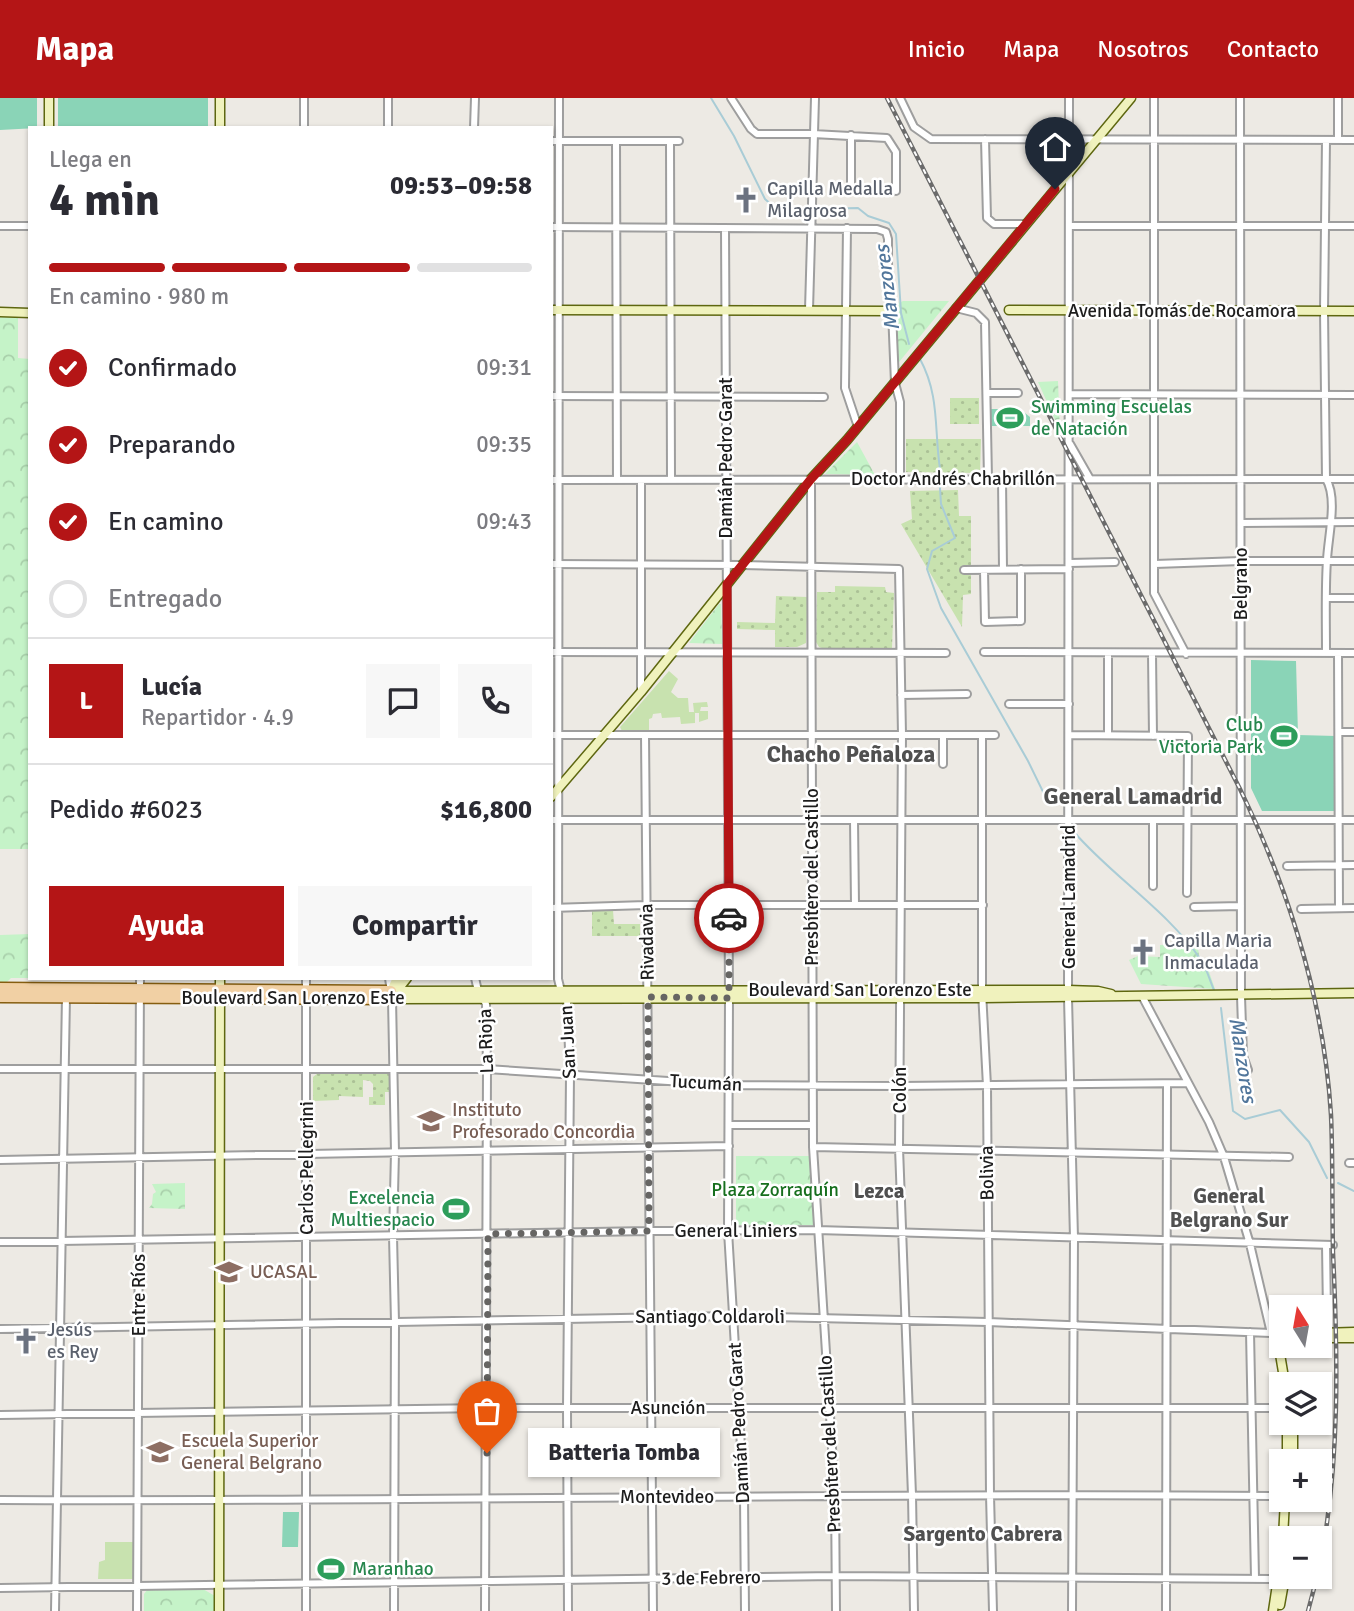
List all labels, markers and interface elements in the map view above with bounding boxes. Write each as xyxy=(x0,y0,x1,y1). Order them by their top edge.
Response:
text: Mapa xyxy=(35,29,114,70)
text: Inicio xyxy=(908,34,965,64)
text: Mapa xyxy=(1003,34,1059,64)
text: Nosotros xyxy=(1097,34,1189,64)
text: Contacto xyxy=(1227,34,1319,64)
pin xyxy=(1025,117,1085,189)
icon: home xyxy=(1036,128,1074,166)
text: Llega en xyxy=(49,145,132,174)
text: 09:53–09:58 xyxy=(390,170,532,202)
text: 4 min xyxy=(49,172,160,228)
place label: Capilla Medalla Milagrosa xyxy=(767,177,893,223)
church icon: Capilla Medalla Milagrosa xyxy=(731,185,761,215)
water label: Manzores xyxy=(869,242,905,332)
text: En camino · 980 m xyxy=(49,282,229,311)
street label: Avenida Tomás de Rocamora xyxy=(1068,299,1296,323)
icon: check xyxy=(49,349,87,387)
text: Confirmado xyxy=(108,352,237,384)
text: 09:31 xyxy=(476,353,532,382)
street label: Damián Pedro Garat xyxy=(714,377,738,539)
place label: Swimming Escuelas de Natación xyxy=(1031,395,1192,441)
sports icon: Swimming Escuelas de Natación xyxy=(995,403,1025,433)
icon: check xyxy=(49,426,87,464)
text: Preparando xyxy=(108,429,235,461)
text: 09:35 xyxy=(476,430,532,459)
street label: Doctor Andrés Chabrillón xyxy=(851,467,1055,491)
icon: check xyxy=(49,503,87,541)
text: En camino xyxy=(108,506,224,538)
text: 09:43 xyxy=(476,507,532,536)
street label: Belgrano xyxy=(1229,547,1253,621)
text: Entregado xyxy=(108,583,222,615)
button: chat xyxy=(366,664,440,738)
button: phone xyxy=(458,664,532,738)
text: Lucía xyxy=(141,671,202,703)
text: L xyxy=(79,685,93,717)
text: Repartidor · 4.9 xyxy=(141,703,294,732)
place label: Club Victoria Park xyxy=(1159,713,1263,759)
sports icon: Club Victoria Park xyxy=(1269,721,1299,751)
district label: Chacho Peñaloza xyxy=(767,740,935,769)
district label: General Lamadrid xyxy=(1044,782,1222,811)
street label: Presbítero del Castillo xyxy=(800,788,824,966)
text: Pedido #6023 xyxy=(49,794,203,826)
text: $16,800 xyxy=(440,794,532,826)
street label: General Lamadrid xyxy=(1057,825,1081,969)
courier xyxy=(694,883,764,953)
button: Ayuda xyxy=(49,886,284,966)
button: Compartir xyxy=(298,886,532,966)
icon: car xyxy=(710,899,748,937)
street label: Rivadavia xyxy=(634,903,660,981)
place label: Capilla Maria Inmaculada xyxy=(1164,929,1272,975)
church icon: Capilla Maria Inmaculada xyxy=(1128,937,1158,967)
street label: Boulevard San Lorenzo Este xyxy=(748,978,972,1002)
street label: Boulevard San Lorenzo Este xyxy=(181,986,405,1010)
street label: San Juan xyxy=(554,1005,582,1079)
street label: La Rioja xyxy=(473,1008,499,1074)
water label: Manzores xyxy=(1223,1015,1263,1106)
street label: Colón xyxy=(888,1067,912,1113)
street label: Tucumán xyxy=(669,1069,743,1097)
place label: Instituto Profesorado Concordia xyxy=(452,1098,635,1144)
street label: Carlos Pellegrini xyxy=(295,1101,319,1235)
school or university icon: Instituto Profesorado Concordia xyxy=(416,1106,446,1136)
street label: Bolivia xyxy=(975,1145,999,1201)
park label: Plaza Zorraquín xyxy=(711,1178,839,1202)
district label: Lezca xyxy=(853,1178,905,1204)
district label: General Belgrano Sur xyxy=(1170,1183,1289,1233)
place label: Excelencia Multiespacio xyxy=(330,1186,435,1232)
sports icon: Excelencia Multiespacio xyxy=(441,1194,471,1224)
street label: General Liniers xyxy=(675,1219,797,1243)
street label: Entre Ríos xyxy=(127,1254,151,1336)
school or university icon: UCASAL xyxy=(214,1257,244,1287)
place label: UCASAL xyxy=(250,1260,318,1284)
north arrow xyxy=(1269,1295,1332,1358)
map controls xyxy=(1269,1295,1332,1589)
street label: Santiago Coldaroli xyxy=(635,1305,785,1329)
place label: Jesús es Rey xyxy=(47,1318,98,1364)
church icon: Jesús es Rey xyxy=(11,1326,41,1356)
street label: Damián Pedro Garat xyxy=(723,1341,755,1504)
street label: Presbítero del Castillo xyxy=(813,1354,847,1533)
button: layers xyxy=(1269,1372,1332,1435)
pin xyxy=(457,1381,517,1453)
icon: bag xyxy=(468,1392,506,1430)
street label: Asunción xyxy=(630,1396,706,1420)
callout: Batteria Tomba xyxy=(529,1428,722,1478)
place label: Escuela Superior General Belgrano xyxy=(181,1429,322,1475)
school or university icon: Escuela Superior General Belgrano xyxy=(145,1437,175,1467)
text: Batteria Tomba xyxy=(548,1438,700,1467)
button: + xyxy=(1269,1449,1332,1512)
street label: Montevideo xyxy=(620,1485,714,1509)
district label: Sargento Cabrera xyxy=(903,1521,1063,1547)
button: − xyxy=(1269,1526,1332,1589)
sports icon: Maranhao xyxy=(316,1554,346,1584)
place label: Maranhao xyxy=(352,1557,434,1581)
street label: 3 de Febrero xyxy=(661,1565,761,1591)

